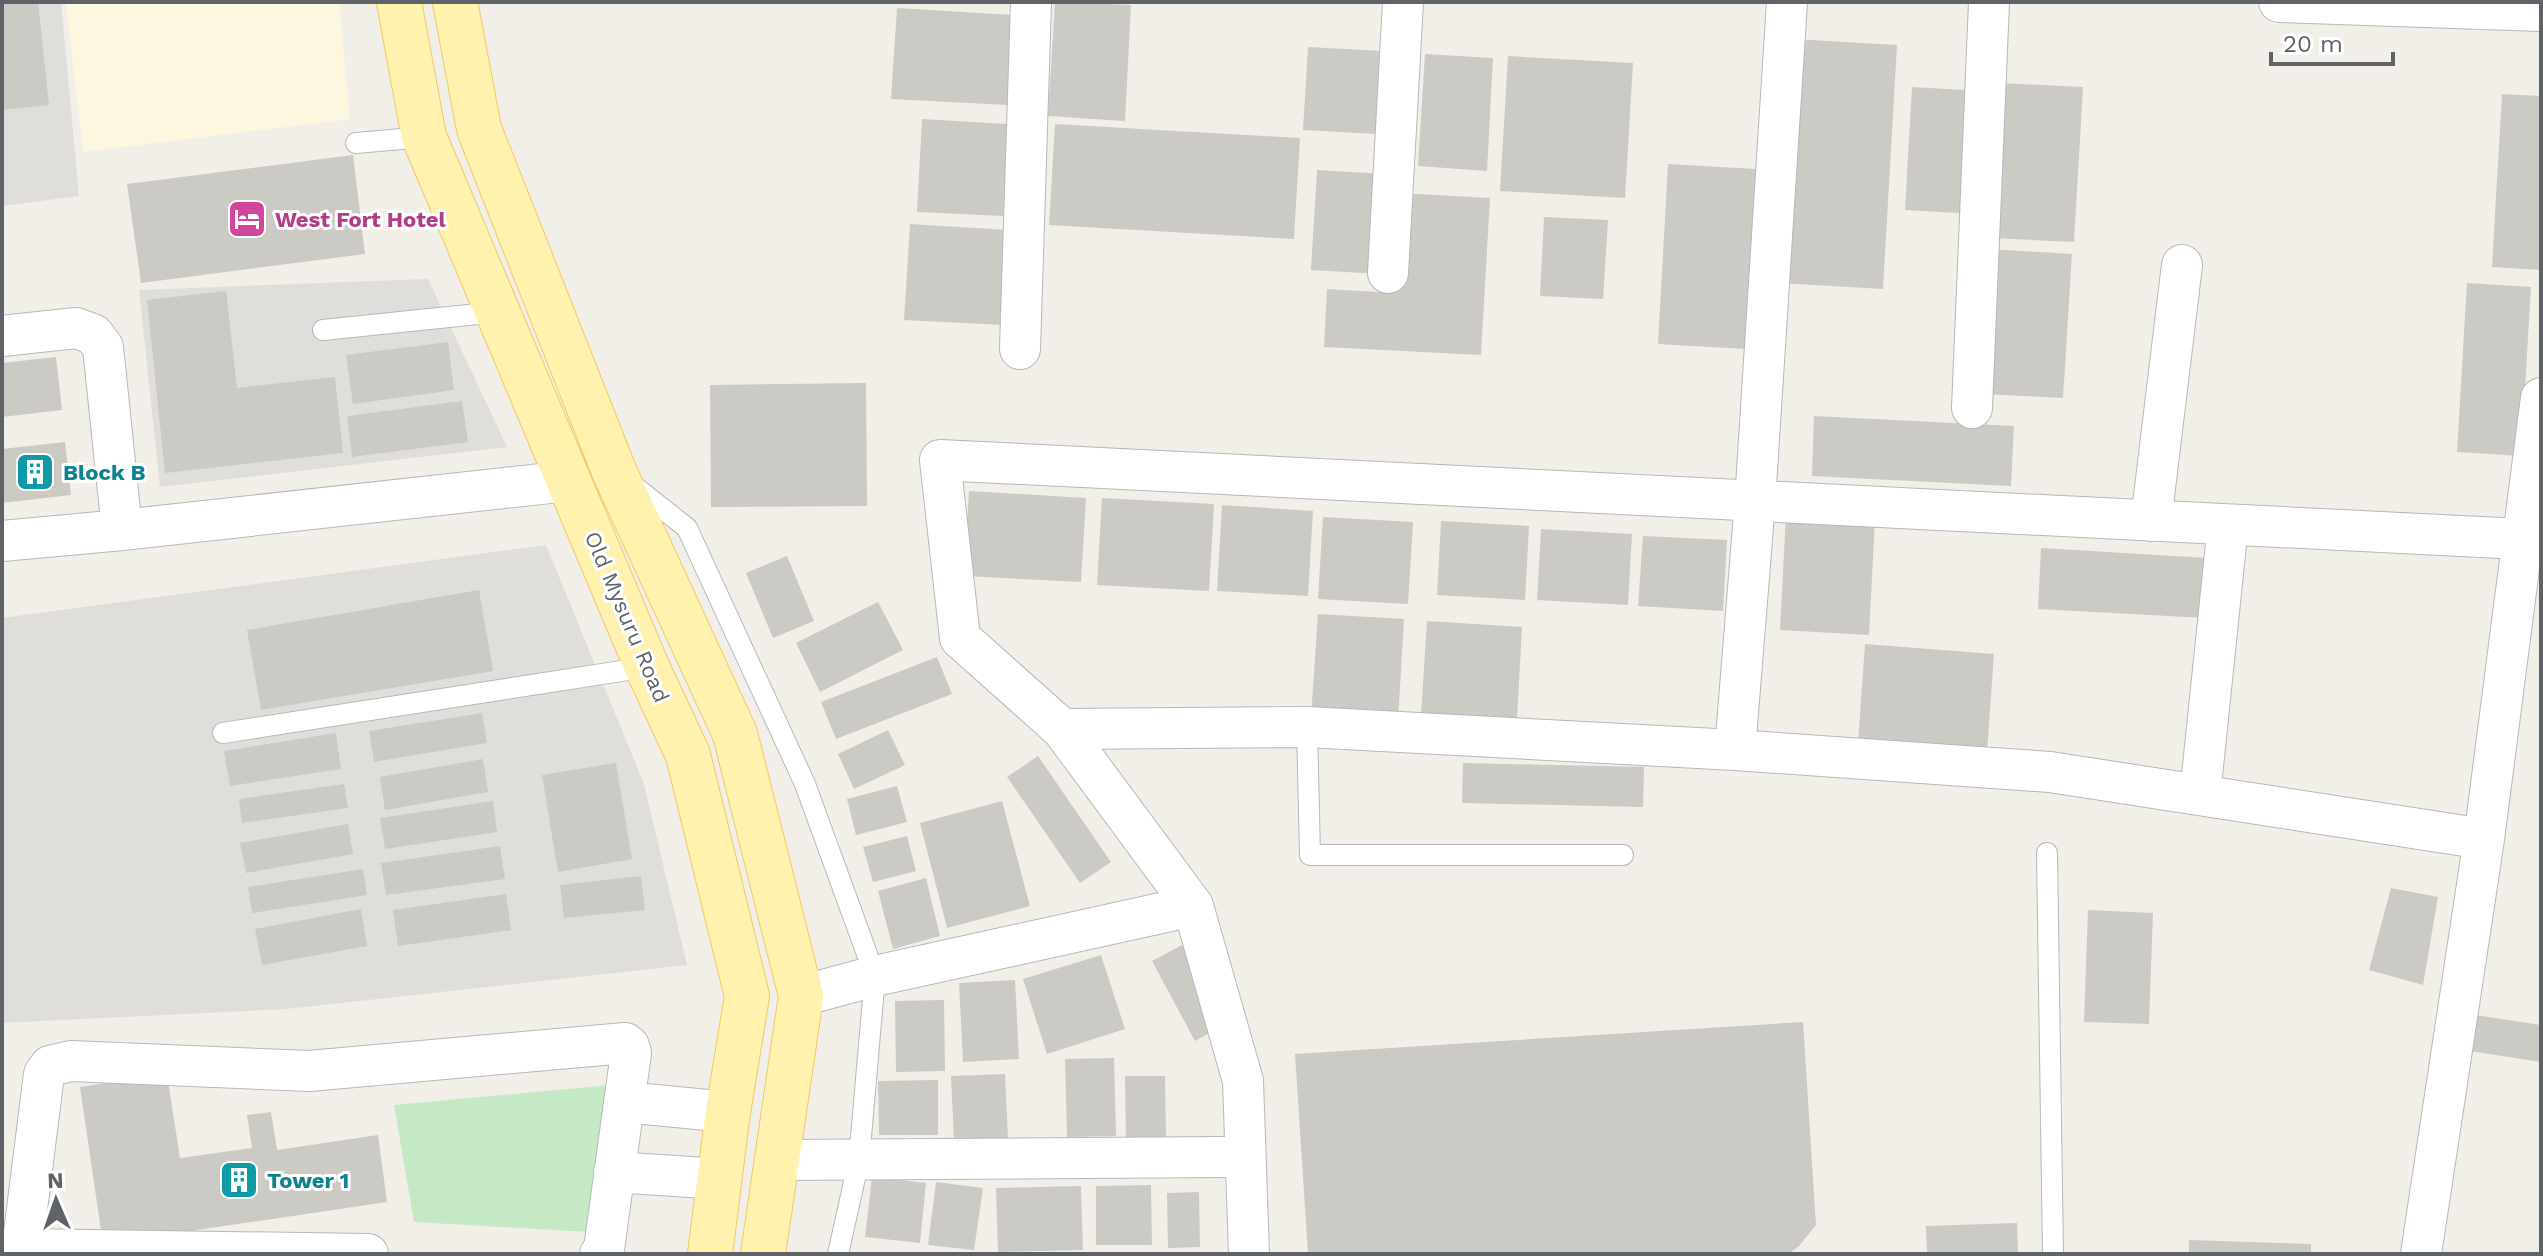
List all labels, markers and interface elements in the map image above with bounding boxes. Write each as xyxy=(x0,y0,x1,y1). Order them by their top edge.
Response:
scale bar xyxy=(2271,16,2393,66)
text: 20 m xyxy=(2283,30,2343,58)
hotel icon: West Fort Hotel xyxy=(226,198,268,240)
place label: West Fort Hotel xyxy=(275,207,446,232)
building icon: Block B xyxy=(14,451,56,493)
place label: Block B xyxy=(63,460,146,485)
street label: Old Mysuru Road xyxy=(580,528,674,706)
building icon: Tower 1 xyxy=(218,1159,260,1201)
north arrow xyxy=(16,1160,96,1240)
text: N xyxy=(47,1168,64,1193)
place label: Tower 1 xyxy=(267,1168,349,1193)

